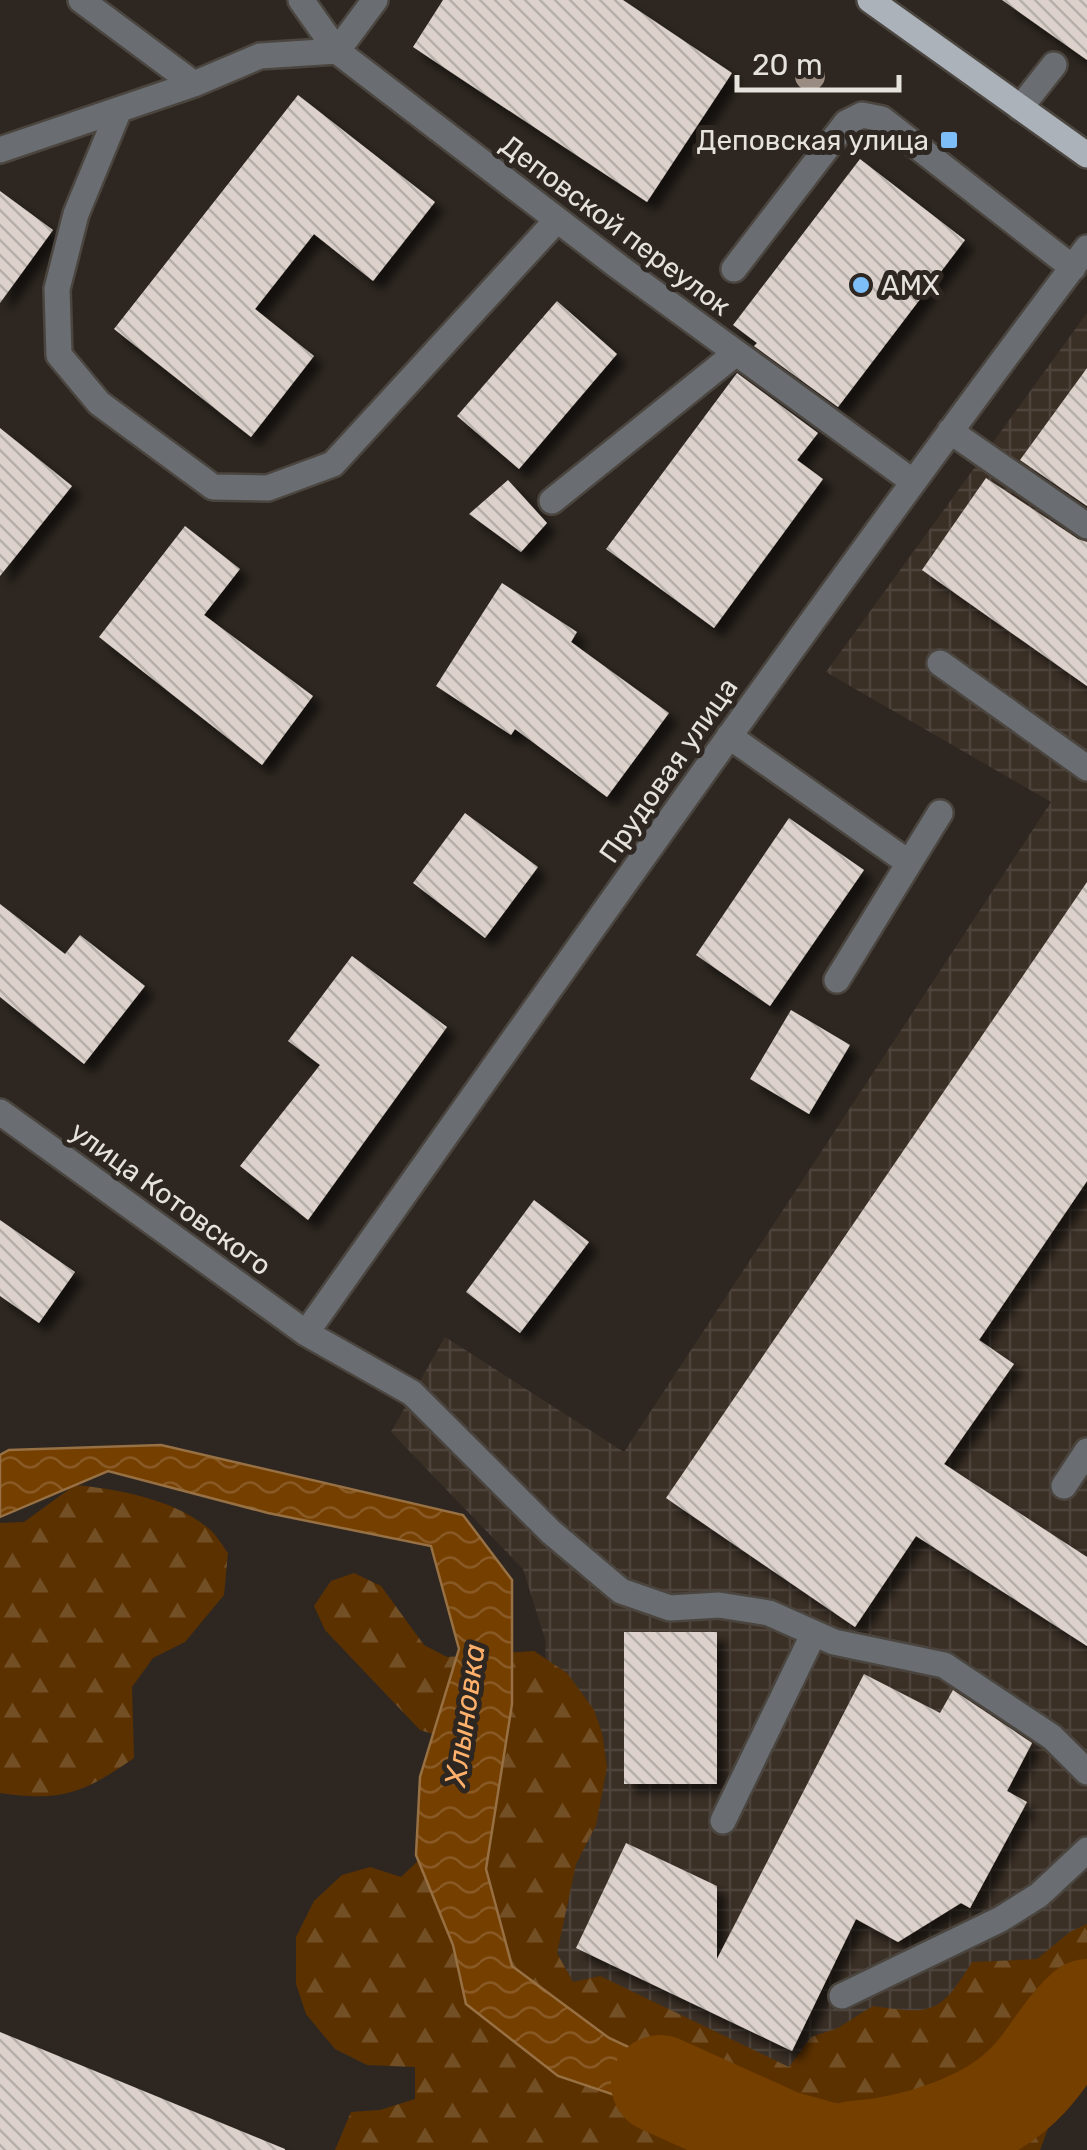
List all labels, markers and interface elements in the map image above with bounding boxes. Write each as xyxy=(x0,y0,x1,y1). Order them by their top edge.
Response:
scale bar xyxy=(737,30,900,92)
text: 20 m xyxy=(752,47,823,83)
place label: Деповская улица xyxy=(697,124,929,157)
street label: Деповской переулок xyxy=(494,128,737,323)
marker: Деповская улица xyxy=(938,129,960,151)
place label: AMX xyxy=(881,269,940,302)
marker: AMX xyxy=(850,274,872,296)
street label: Прудовая улица xyxy=(592,671,744,869)
street label: улица Котовского xyxy=(64,1114,278,1282)
water label: Хлыновка xyxy=(437,1642,493,1790)

